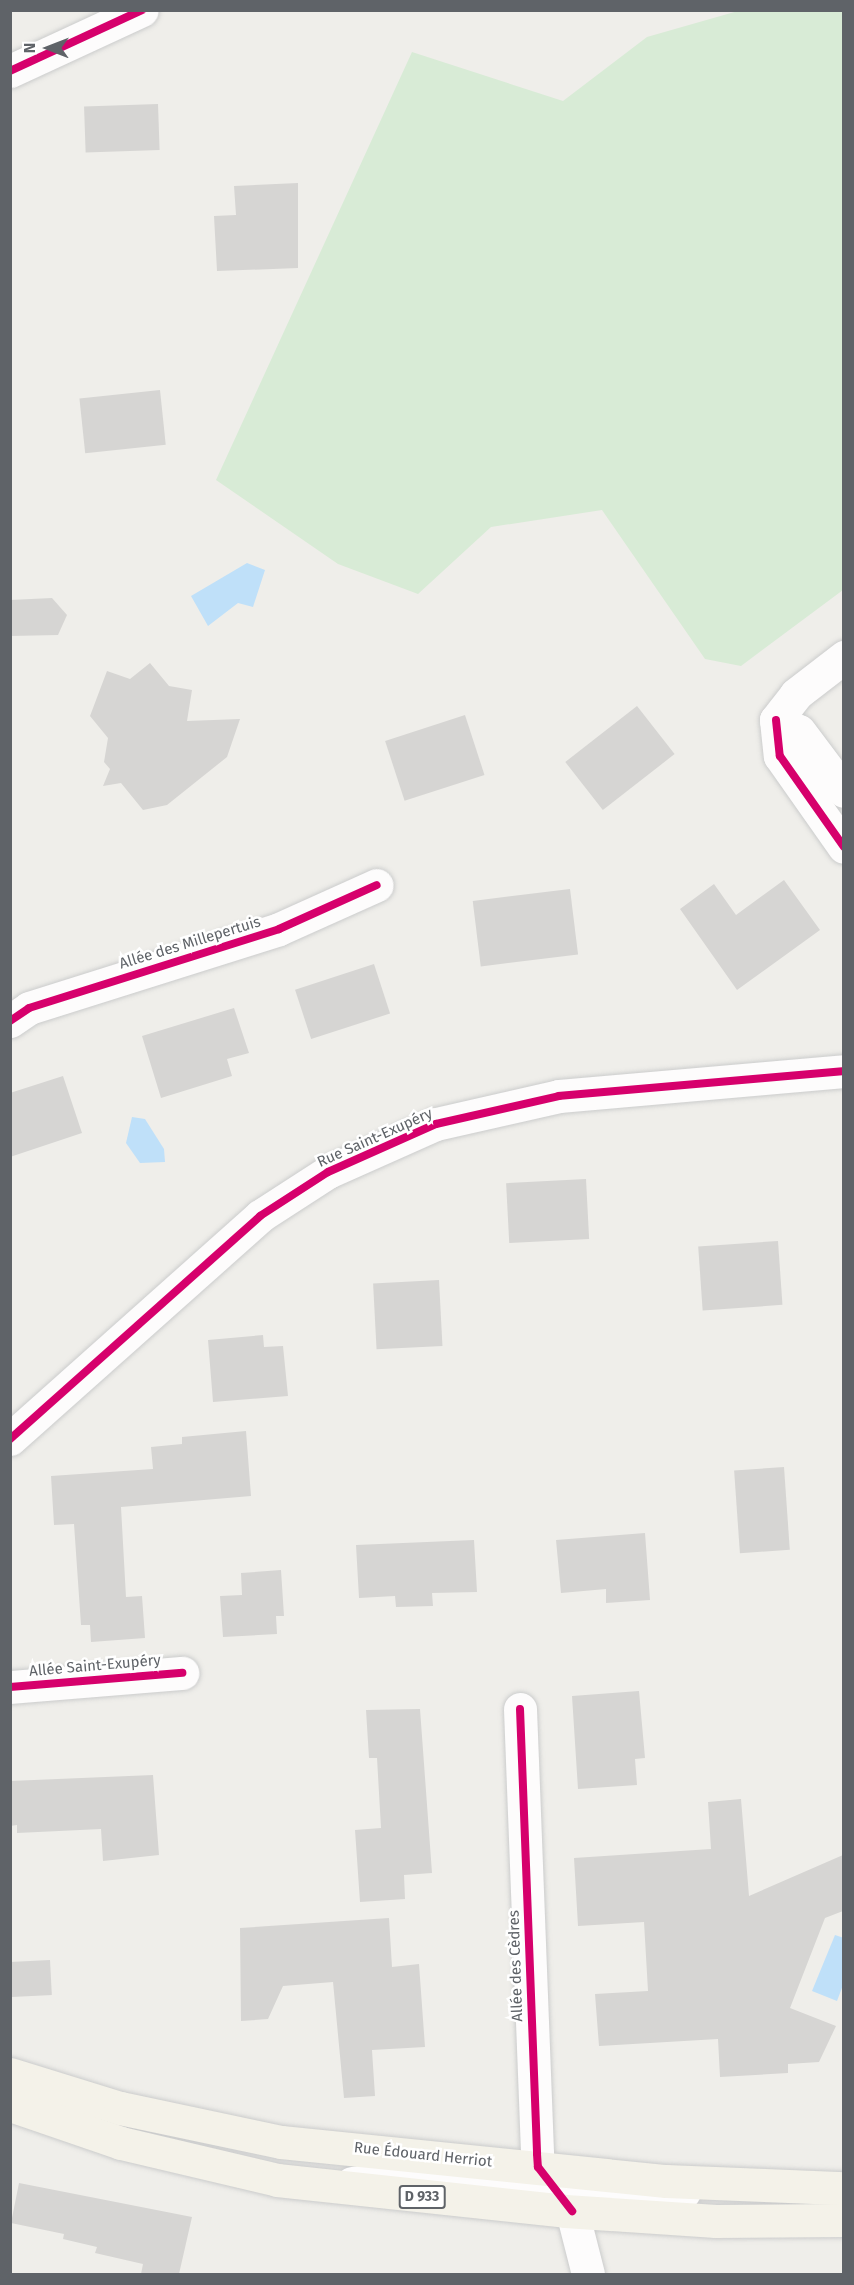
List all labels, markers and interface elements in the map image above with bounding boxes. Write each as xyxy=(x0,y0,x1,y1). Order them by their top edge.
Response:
north arrow xyxy=(18,18,78,78)
text: N xyxy=(20,43,39,53)
street label: Allée des Millepertuis xyxy=(117,913,263,973)
street label: Rue Saint-Exupéry xyxy=(315,1104,435,1172)
street label: Allée Saint-Exupéry xyxy=(28,1651,162,1681)
street label: Allée des Cèdres xyxy=(505,1910,527,2022)
street label: Rue Édouard Herriot xyxy=(353,2139,493,2171)
road number: D 933 xyxy=(398,2186,446,2208)

